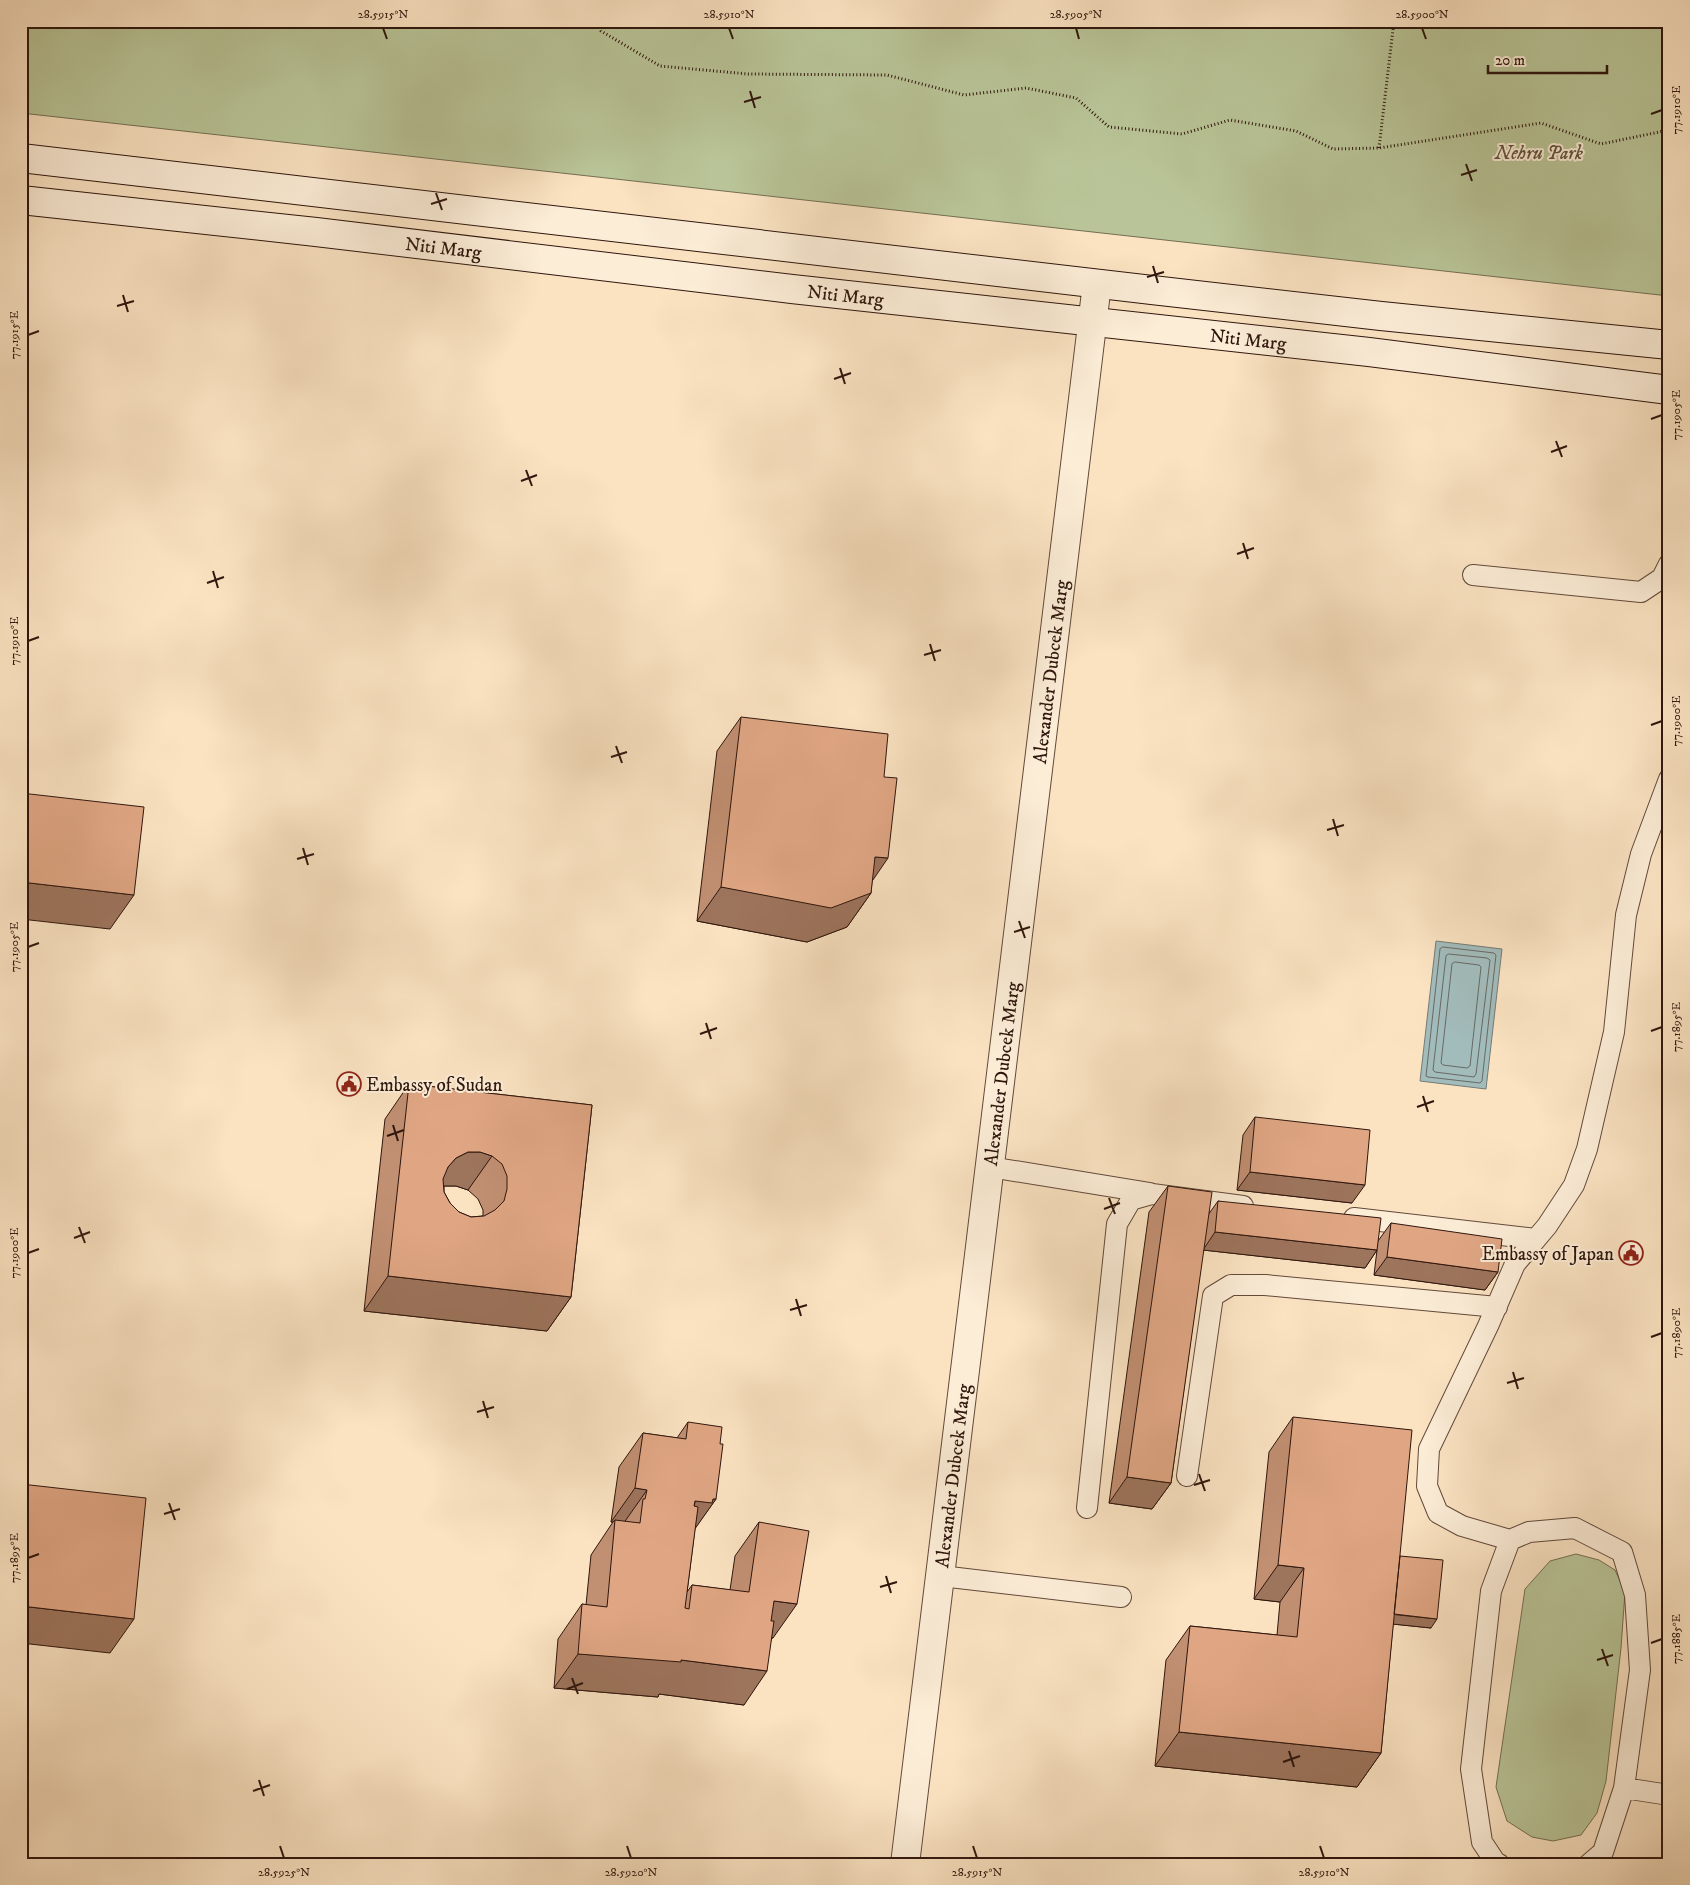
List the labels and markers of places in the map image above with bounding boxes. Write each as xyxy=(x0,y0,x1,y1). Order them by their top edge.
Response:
public building icon: Embassy of Sudan xyxy=(336,1071,362,1097)
place label: Embassy of Sudan xyxy=(366,1074,502,1097)
public building icon: Embassy of Japan xyxy=(1618,1240,1644,1266)
place label: Embassy of Japan xyxy=(1481,1243,1614,1266)

